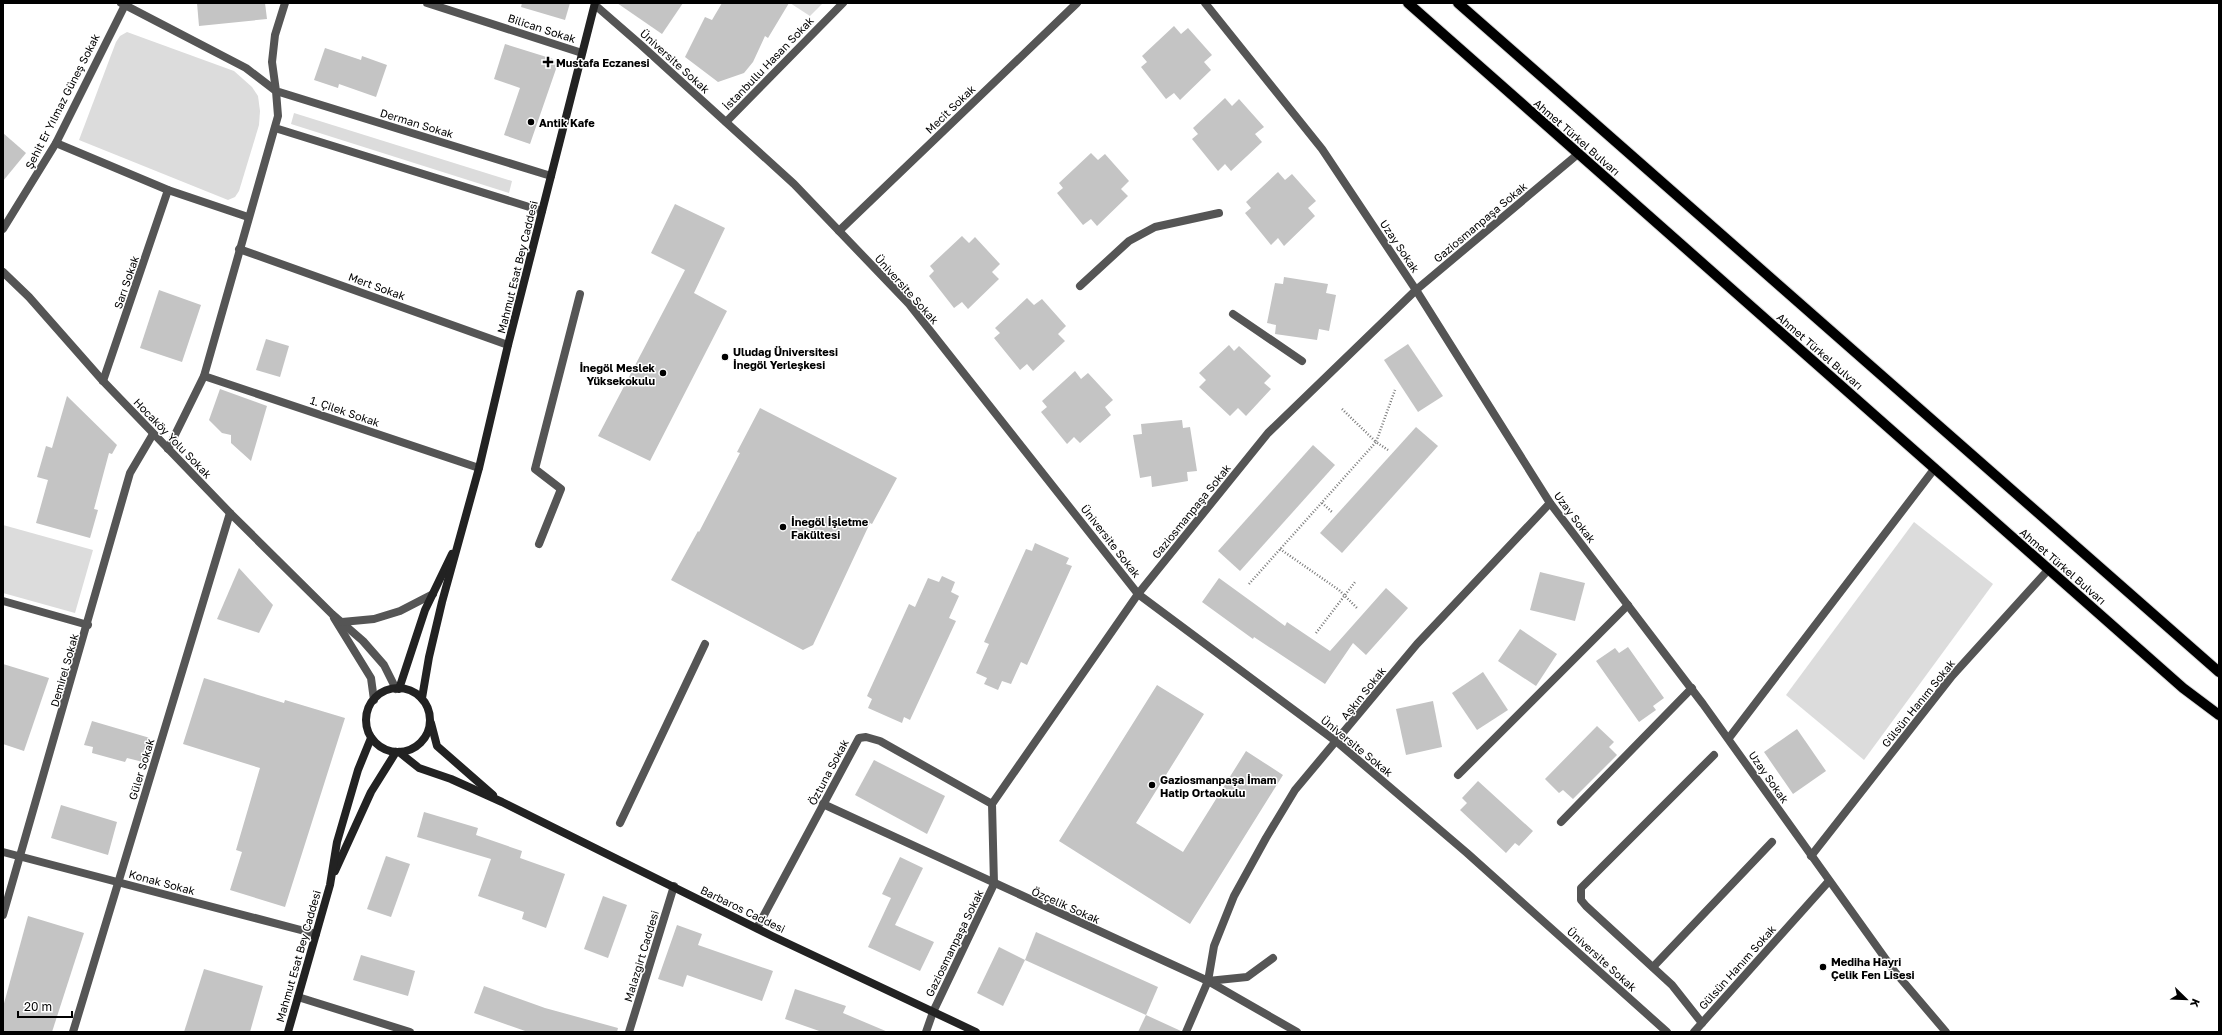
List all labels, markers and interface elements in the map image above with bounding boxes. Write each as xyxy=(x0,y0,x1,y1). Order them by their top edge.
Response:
street label: Bilican Sokak xyxy=(506,11,578,45)
street label: İstanbullu Hasan Sokak xyxy=(720,14,816,112)
street label: Üniversite Sokak xyxy=(638,26,712,96)
street label: Şehit Er Yılmaz Güneş Sokak xyxy=(22,31,102,171)
place label: Mustafa Eczanesi xyxy=(556,56,650,69)
marker: Mustafa Eczanesi xyxy=(543,57,553,67)
street label: Mecit Sokak xyxy=(922,82,978,136)
street label: Ahmet Türkel Bulvarı xyxy=(1531,96,1623,178)
street label: Derman Sokak xyxy=(379,106,455,140)
place label: Antik Kafe xyxy=(539,116,595,129)
marker: Antik Kafe xyxy=(526,117,536,127)
street label: Gaziosmanpaşa Sokak xyxy=(1431,179,1529,265)
street label: Mahmut Esat Bey Caddesi xyxy=(494,199,540,335)
street label: Uzay Sokak xyxy=(1378,217,1422,275)
street label: Üniversite Sokak xyxy=(872,252,942,326)
street label: Sarı Sokak xyxy=(111,254,141,310)
street label: Mert Sokak xyxy=(347,270,407,302)
street label: Ahmet Türkel Bulvarı xyxy=(1774,310,1866,392)
place label: Uludağ Üniversitesi İnegöl Yerleşkesi xyxy=(733,345,838,371)
marker: Uludağ Üniversitesi İnegöl Yerleşkesi xyxy=(720,352,730,362)
place label: İnegöl Meslek Yüksekokulu xyxy=(579,361,656,387)
marker: İnegöl Meslek Yüksekokulu xyxy=(658,368,668,378)
street label: 1. Çilek Sokak xyxy=(308,393,382,429)
street label: Hocaköy Yolu Sokak xyxy=(131,395,215,481)
street label: Gaziosmanpaşa Sokak xyxy=(1149,461,1233,561)
street label: Uzay Sokak xyxy=(1552,489,1598,545)
street label: Üniversite Sokak xyxy=(1079,502,1143,580)
place label: İnegöl İşletme Fakültesi xyxy=(791,515,869,541)
marker: İnegöl İşletme Fakültesi xyxy=(778,522,788,532)
street label: Ahmet Türkel Bulvarı xyxy=(2017,525,2109,607)
street label: Demirel Sokak xyxy=(47,632,81,708)
street label: Gülsün Hanım Sokak xyxy=(1879,657,1957,749)
street label: Aşkın Sokak xyxy=(1338,664,1388,722)
street label: Üniversite Sokak xyxy=(1318,713,1396,779)
street label: Güler Sokak xyxy=(126,737,156,801)
street label: Öztuna Sokak xyxy=(805,737,851,807)
street label: Uzay Sokak xyxy=(1746,748,1792,806)
place label: Gaziosmanpaşa İmam Hatip Ortaokulu xyxy=(1160,773,1277,799)
marker: Gaziosmanpaşa İmam Hatip Ortaokulu xyxy=(1147,780,1157,790)
street label: Konak Sokak xyxy=(127,867,197,897)
street label: Barbaros Caddesi xyxy=(699,883,788,935)
street label: Özçelik Sokak xyxy=(1030,884,1102,926)
street label: Gaziosmanpaşa Sokak xyxy=(922,887,986,999)
street label: Mahmut Esat Bey Caddesi xyxy=(273,889,323,1023)
street label: Malazgirt Caddesi xyxy=(621,909,661,1003)
street label: Gülsün Hanım Sokak xyxy=(1696,922,1778,1012)
street label: Üniversite Sokak xyxy=(1565,924,1639,994)
place label: Mediha Hayri Çelik Fen Lisesi xyxy=(1831,955,1915,981)
marker: Mediha Hayri Çelik Fen Lisesi xyxy=(1818,962,1828,972)
north arrow xyxy=(2166,979,2206,1019)
scale bar xyxy=(18,993,72,1019)
text: K xyxy=(2188,997,2203,1009)
text: 20 m xyxy=(24,999,52,1014)

